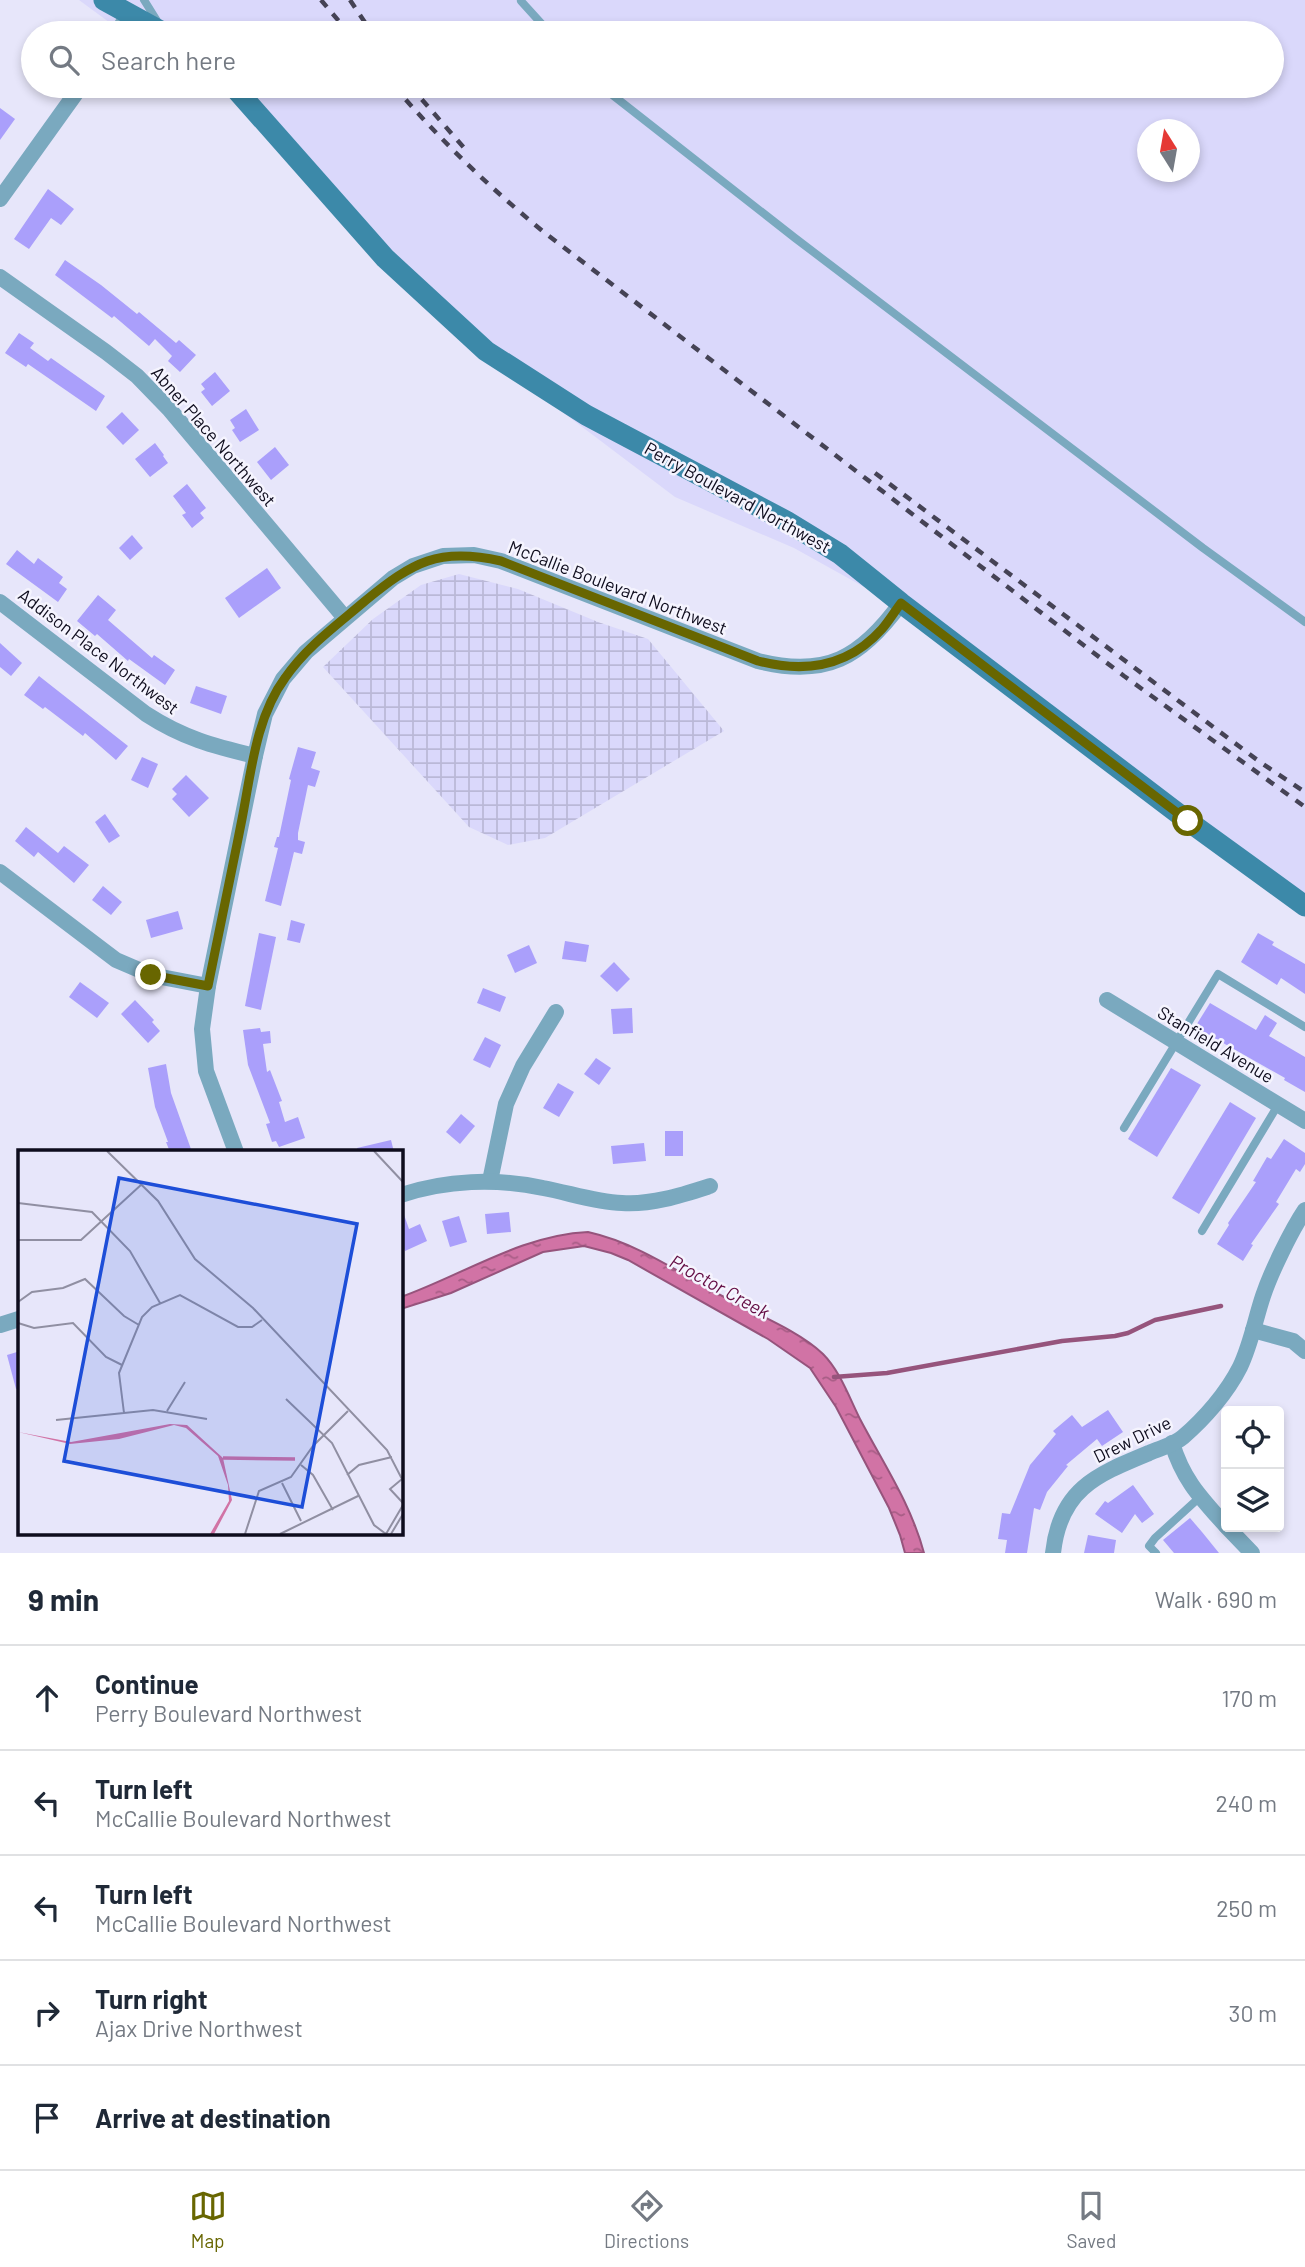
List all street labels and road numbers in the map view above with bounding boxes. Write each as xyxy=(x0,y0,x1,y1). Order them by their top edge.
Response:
street label: Abner Place Northwest xyxy=(147,361,281,511)
street label: Perry Boulevard Northwest xyxy=(641,437,835,557)
street label: McCallie Boulevard Northwest xyxy=(506,535,730,639)
street label: Addison Place Northwest xyxy=(14,583,184,719)
street label: Stanfield Avenue xyxy=(1154,1001,1278,1087)
street label: Drew Drive xyxy=(1090,1411,1174,1467)

